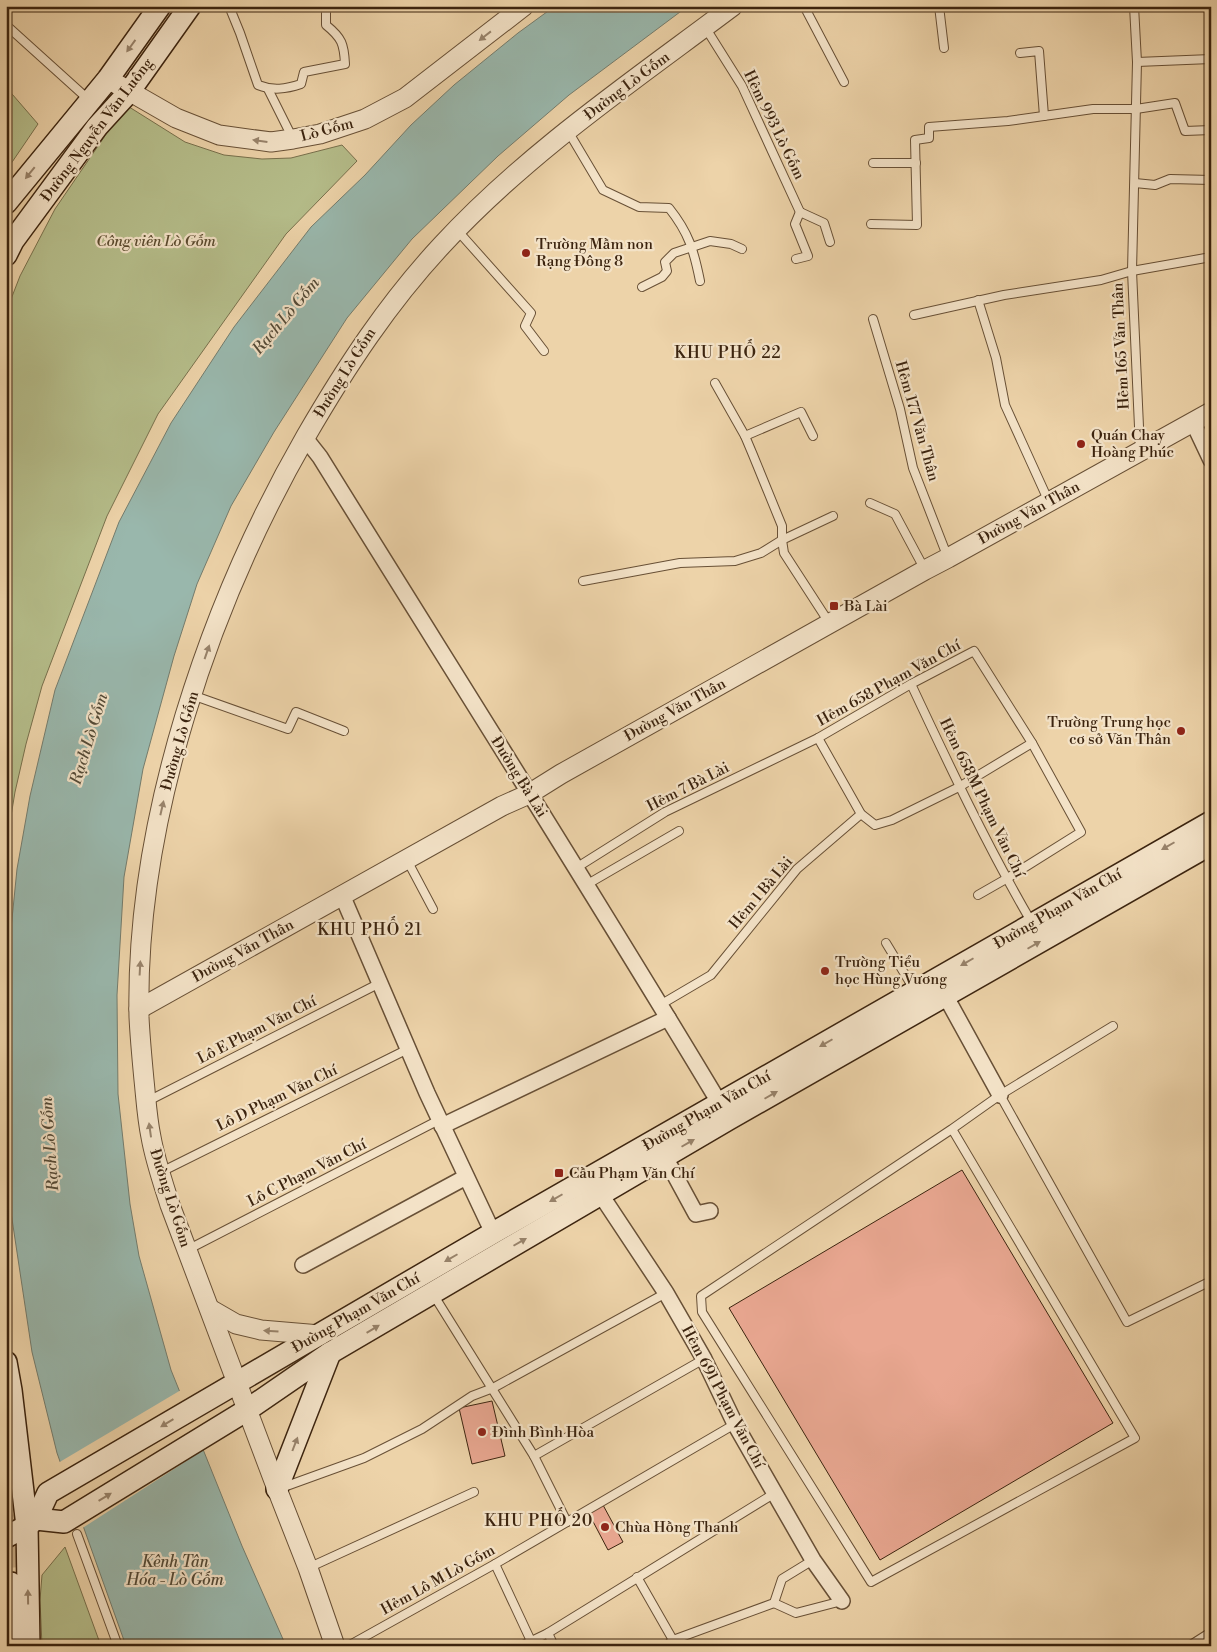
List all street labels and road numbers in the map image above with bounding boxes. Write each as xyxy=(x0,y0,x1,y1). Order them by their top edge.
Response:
street label: Đường Lò Gốm xyxy=(580,48,674,124)
street label: Đường Nguyễn Văn Luông xyxy=(37,54,157,206)
street label: Hẻm 993 Lò Gốm xyxy=(739,67,809,183)
street label: Lò Gốm xyxy=(298,114,356,146)
street label: Hẻm 165 Văn Thân xyxy=(1108,282,1134,410)
street label: Đường Lò Gốm xyxy=(310,324,380,422)
street label: Hẻm 177 Văn Thân xyxy=(891,359,943,484)
street label: Đường Văn Thân xyxy=(975,477,1083,549)
street label: Hẻm 658 Phạm Văn Chí xyxy=(814,635,965,731)
street label: Đường Văn Thân xyxy=(621,674,729,746)
street label: Đường Lò Gốm xyxy=(157,689,203,793)
street label: Hẻm 658M Phạm Văn Chí xyxy=(935,715,1029,882)
street label: Đường Bà Lài xyxy=(487,733,551,821)
street label: Hẻm 7 Bà Lài xyxy=(644,758,733,816)
street label: Hẻm 1 Bà Lài xyxy=(725,853,797,933)
street label: Đường Phạm Văn Chí xyxy=(991,864,1126,953)
street label: Đường Văn Thân xyxy=(189,915,297,987)
street label: Lô E Phạm Văn Chí xyxy=(194,991,321,1068)
street label: Lô D Phạm Văn Chí xyxy=(213,1060,342,1136)
street label: Đường Phạm Văn Chí xyxy=(640,1066,775,1155)
street label: Lô C Phạm Văn Chí xyxy=(244,1134,371,1211)
street label: Đường Lò Gốm xyxy=(145,1146,195,1250)
street label: Đường Phạm Văn Chí xyxy=(289,1268,424,1357)
street label: Hẻm 691 Phạm Văn Chí xyxy=(677,1322,769,1473)
street label: Hẻm Lô M Lò Gốm xyxy=(378,1541,498,1619)

